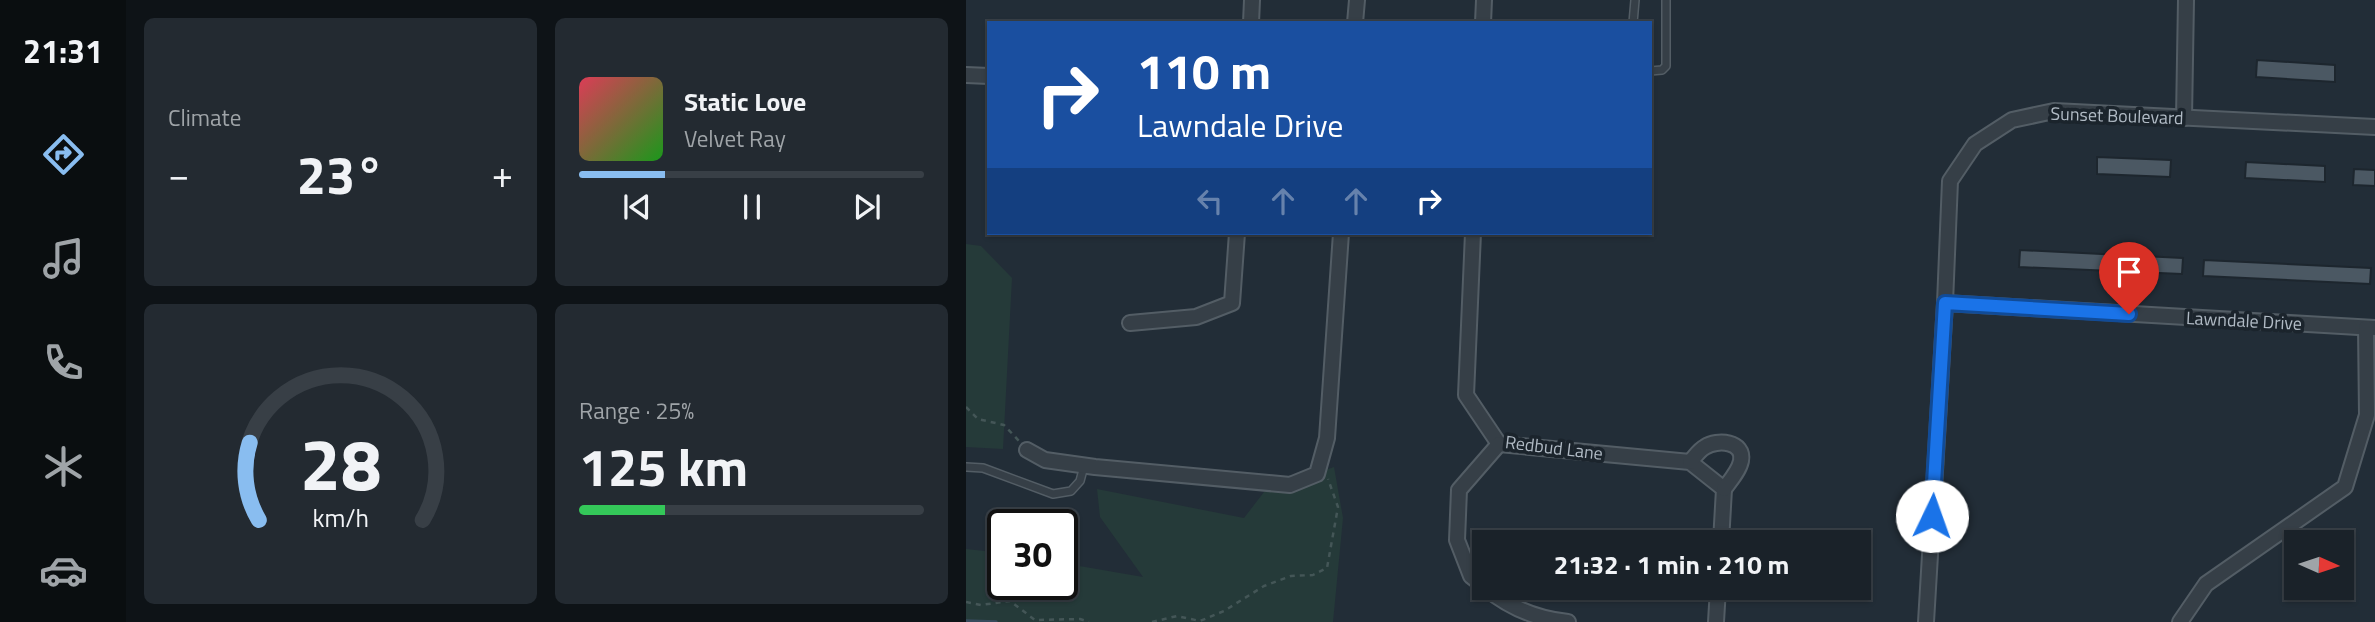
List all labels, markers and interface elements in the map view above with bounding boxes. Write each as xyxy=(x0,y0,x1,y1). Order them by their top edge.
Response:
text: 21:31 xyxy=(23,27,103,75)
text: 110 m xyxy=(1137,33,1271,108)
icon: right xyxy=(1022,49,1113,140)
text: Static Love xyxy=(684,82,806,121)
text: Climate xyxy=(168,100,241,135)
street label: Sunset Boulevard xyxy=(2050,100,2184,131)
text: Lawndale Drive xyxy=(1137,101,1343,149)
text: Velvet Ray xyxy=(684,121,786,156)
icon: directions xyxy=(39,130,88,179)
text: 23° xyxy=(297,135,384,214)
text: − xyxy=(168,145,189,203)
text: + xyxy=(492,145,513,203)
icon: left xyxy=(1191,182,1229,220)
icon: ahead xyxy=(1264,182,1302,220)
icon: ahead xyxy=(1337,182,1375,220)
icon: right xyxy=(1410,182,1448,220)
icon: previous xyxy=(618,188,656,226)
icon: pause xyxy=(733,188,771,226)
icon: next xyxy=(848,188,886,226)
icon: music xyxy=(39,234,88,283)
pin xyxy=(2099,242,2159,314)
icon: arrive xyxy=(2110,253,2148,291)
street label: Lawndale Drive xyxy=(2185,304,2303,337)
icon: phone xyxy=(39,338,88,387)
text: Range · 25% xyxy=(579,393,694,428)
text: 28 xyxy=(300,408,381,518)
text: 125 km xyxy=(579,427,748,506)
street label: Redbud Lane xyxy=(1504,428,1605,467)
icon: climate xyxy=(39,442,88,491)
position arrow xyxy=(1895,479,1969,553)
text: km/h xyxy=(312,499,369,537)
speed limit sign: 30 xyxy=(987,509,1078,600)
north arrow xyxy=(2284,530,2354,600)
map controls xyxy=(2284,530,2354,600)
text: 21:32 · 1 min · 210 m xyxy=(1554,545,1789,584)
icon: car xyxy=(39,546,88,595)

